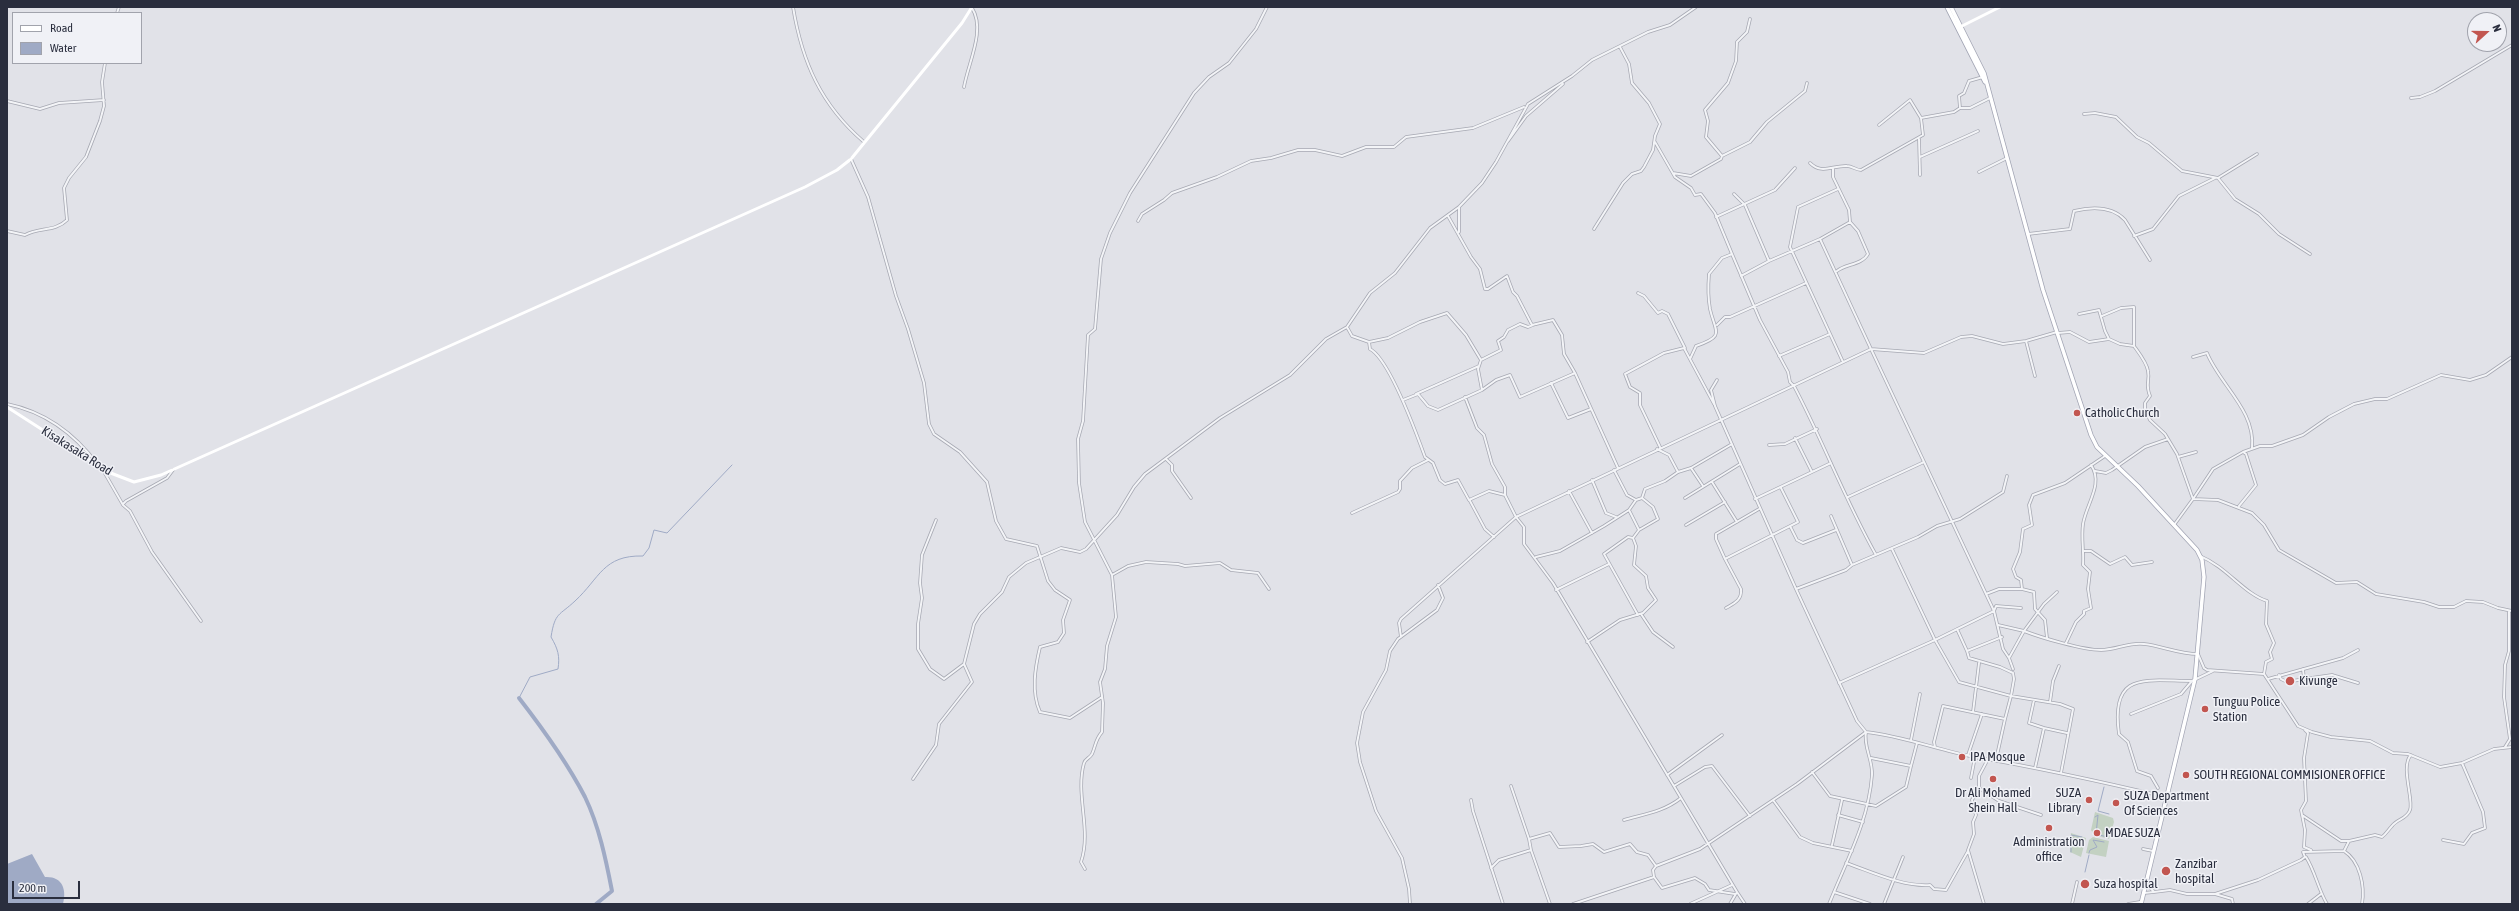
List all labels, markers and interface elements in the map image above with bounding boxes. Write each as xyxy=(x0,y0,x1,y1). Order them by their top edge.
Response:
legend xyxy=(12,12,142,64)
north arrow xyxy=(2467,12,2507,52)
text: Road xyxy=(50,21,73,35)
text: N xyxy=(2491,23,2504,33)
text: Water xyxy=(50,41,76,55)
place label: Catholic Church xyxy=(2085,405,2159,421)
marker: Catholic Church xyxy=(2072,408,2082,418)
street label: Kisakasaka Road xyxy=(39,423,115,479)
place label: Kivunge xyxy=(2299,673,2338,689)
marker: Kivunge xyxy=(2284,675,2296,687)
place label: Tunguu Police Station xyxy=(2213,694,2280,725)
marker: Tunguu Police Station xyxy=(2200,704,2210,714)
place label: IPA Mosque xyxy=(1970,749,2025,765)
marker: IPA Mosque xyxy=(1957,752,1967,762)
place label: SOUTH REGIONAL COMMISIONER OFFICE xyxy=(2194,767,2385,783)
marker: SOUTH REGIONAL COMMISIONER OFFICE xyxy=(2181,770,2191,780)
marker: Dr Ali Mohamed Shein Hall xyxy=(1988,774,1998,784)
place label: Dr Ali Mohamed Shein Hall xyxy=(1955,785,2031,816)
place label: SUZA Library xyxy=(2048,785,2081,816)
place label: SUZA Department Of Sciences xyxy=(2124,788,2209,819)
marker: SUZA Library xyxy=(2084,795,2094,805)
marker: SUZA Department Of Sciences xyxy=(2111,798,2121,808)
marker: Administration office xyxy=(2044,823,2054,833)
place label: MDAE SUZA xyxy=(2105,825,2160,841)
marker: MDAE SUZA xyxy=(2092,828,2102,838)
place label: Administration office xyxy=(2013,834,2085,865)
place label: Zanzibar hospital xyxy=(2175,856,2217,887)
marker: Zanzibar hospital xyxy=(2160,865,2172,877)
scale bar xyxy=(14,873,82,899)
place label: Suza hospital xyxy=(2094,876,2158,892)
marker: Suza hospital xyxy=(2079,878,2091,890)
text: 200 m xyxy=(19,881,46,895)

